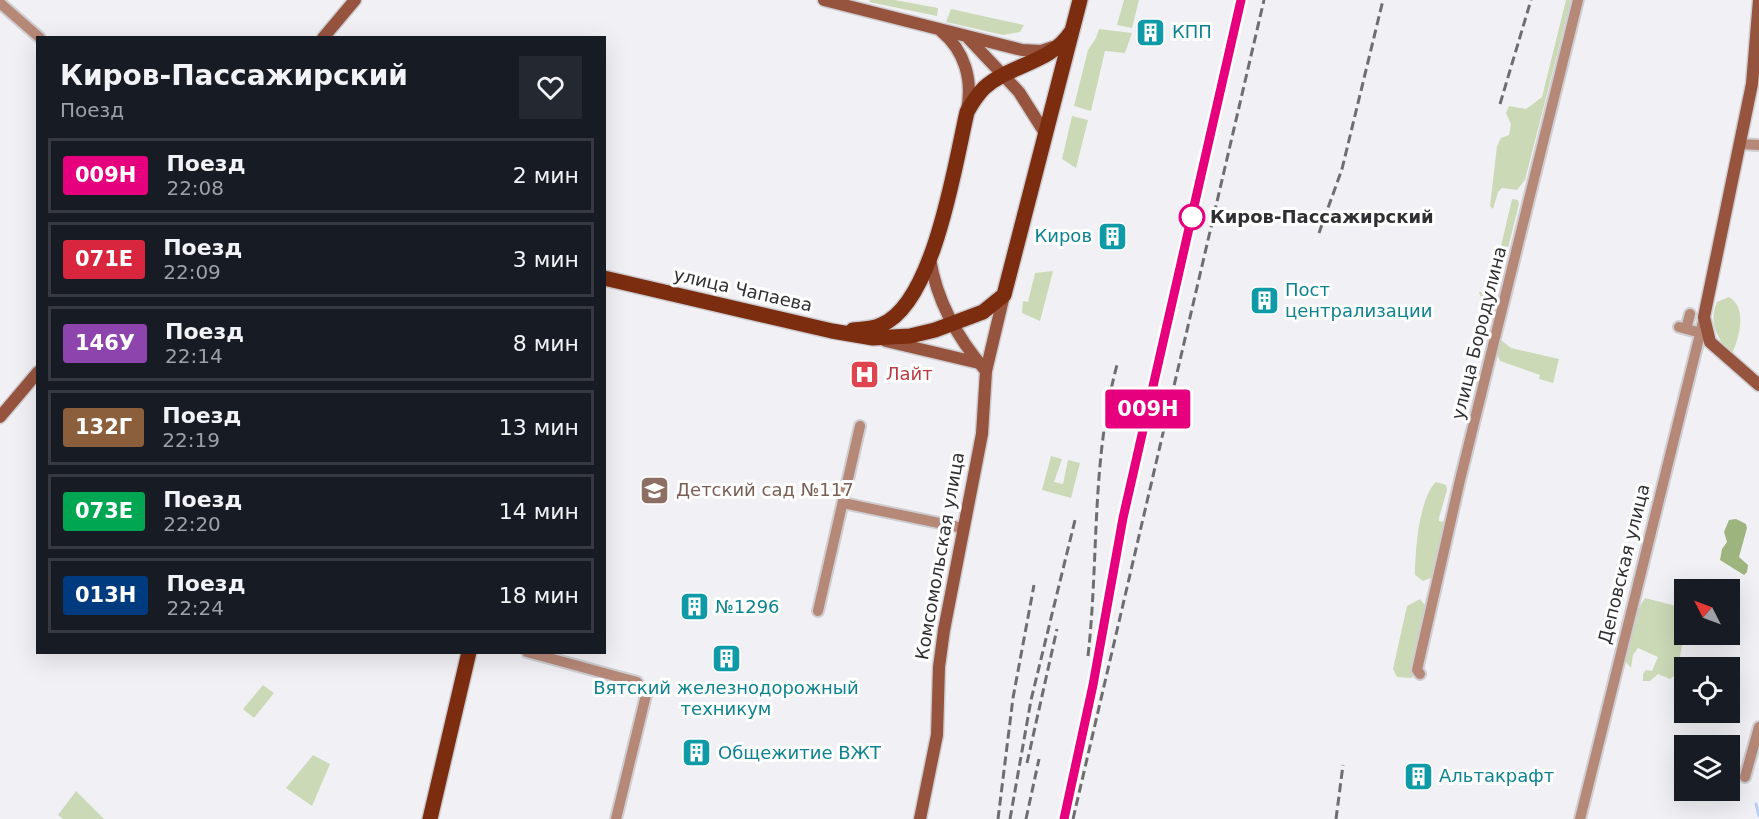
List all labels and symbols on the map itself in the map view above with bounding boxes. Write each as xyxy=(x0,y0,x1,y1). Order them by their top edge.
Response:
building icon: КПП xyxy=(1135,16,1167,48)
place label: КПП xyxy=(1172,21,1212,42)
marker: Киров-Пассажирский xyxy=(1179,204,1205,230)
place label: Киров-Пассажирский xyxy=(1210,206,1434,227)
building icon: Киров xyxy=(1097,220,1129,252)
place label: Киров xyxy=(1034,225,1092,246)
street label: улица Бородулина xyxy=(1447,244,1510,422)
street label: улица Чапаева xyxy=(672,263,815,316)
place label: Пост централизации xyxy=(1285,279,1433,321)
building icon: Пост централизации xyxy=(1248,284,1280,316)
hospital icon: Лайт xyxy=(849,358,881,390)
place label: Лайт xyxy=(886,363,933,384)
line badge: 009Н xyxy=(1106,390,1190,428)
street label: Комсомольская улица xyxy=(911,450,968,661)
school or university icon: Детский сад №117 xyxy=(639,474,671,506)
place label: Детский сад №117 xyxy=(676,479,854,500)
street label: Деповская улица xyxy=(1593,482,1654,646)
north arrow xyxy=(1674,579,1740,645)
building icon: №1296 xyxy=(678,591,710,623)
place label: №1296 xyxy=(715,596,780,617)
building icon: Вятский железнодорожный техникум xyxy=(710,643,742,675)
place label: Вятский железнодорожный техникум xyxy=(593,677,859,719)
building icon: Общежитие ВЖТ xyxy=(681,737,713,769)
place label: Общежитие ВЖТ xyxy=(718,742,882,763)
building icon: Альтакрафт xyxy=(1402,760,1434,792)
place label: Альтакрафт xyxy=(1439,765,1554,786)

